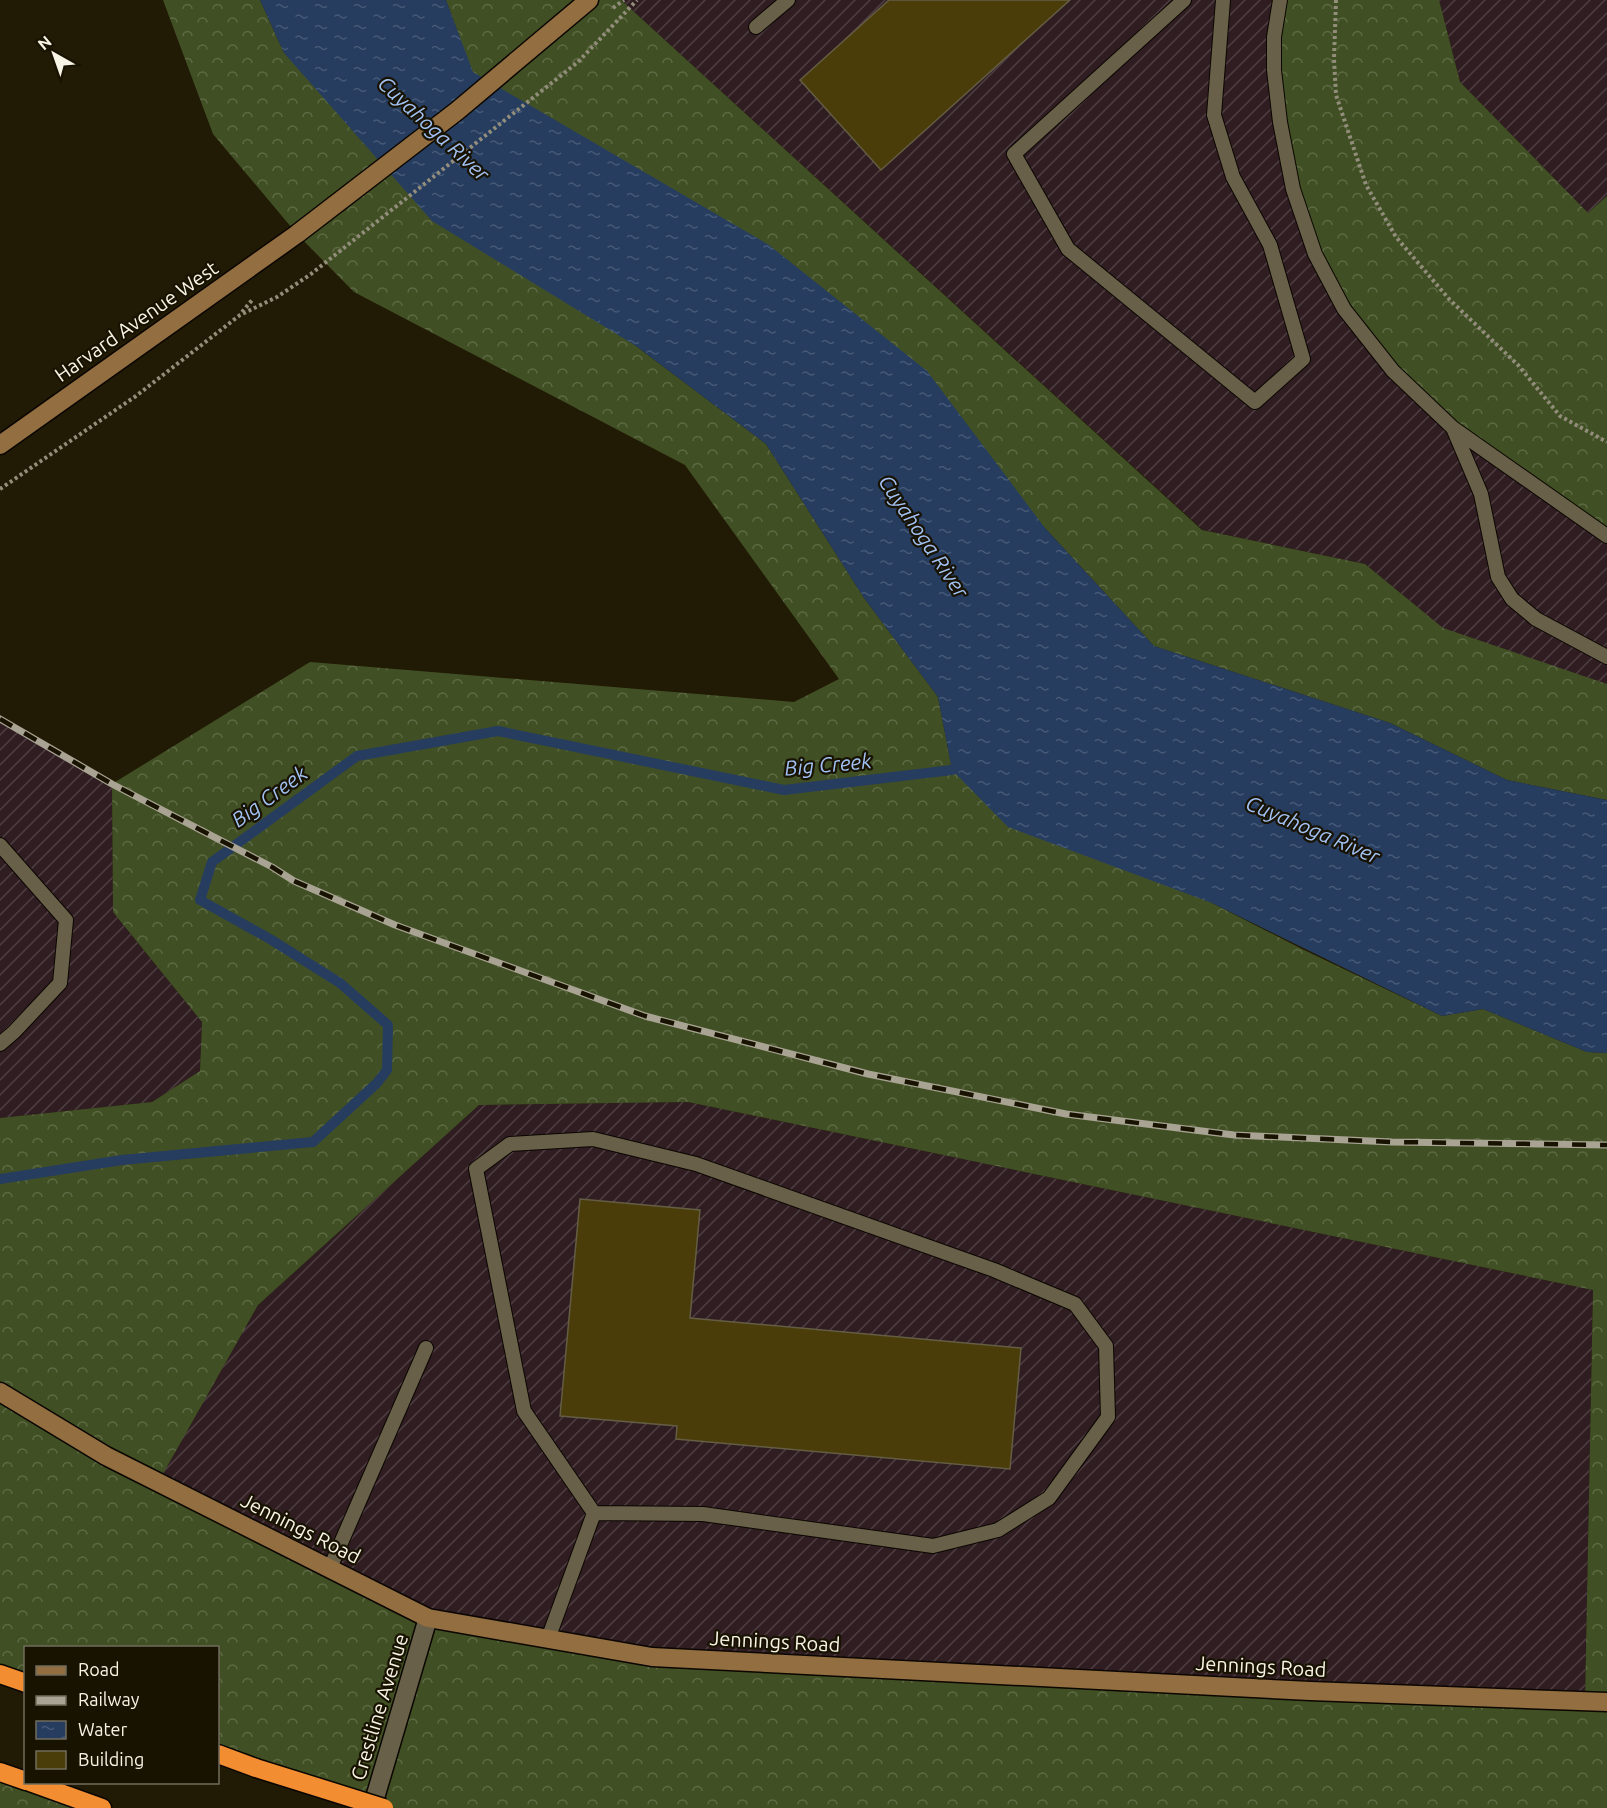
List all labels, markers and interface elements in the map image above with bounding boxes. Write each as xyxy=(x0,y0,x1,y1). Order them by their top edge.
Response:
north arrow xyxy=(24,24,84,84)
text: N xyxy=(34,32,55,53)
water label: Cuyahoga River xyxy=(374,70,495,186)
street label: Harvard Avenue West xyxy=(50,256,222,386)
water label: Cuyahoga River xyxy=(874,470,974,603)
water label: Big Creek xyxy=(783,748,873,780)
water label: Big Creek xyxy=(227,760,312,831)
water label: Cuyahoga River xyxy=(1243,790,1384,868)
street label: Jennings Road xyxy=(237,1488,365,1568)
street label: Jennings Road xyxy=(709,1626,841,1656)
street label: Crestline Avenue xyxy=(346,1631,412,1783)
legend xyxy=(24,1646,219,1784)
street label: Jennings Road xyxy=(1195,1651,1327,1681)
text: Road xyxy=(78,1659,120,1679)
text: Railway xyxy=(78,1689,140,1709)
text: Water xyxy=(78,1719,128,1739)
text: Building xyxy=(78,1749,144,1769)

